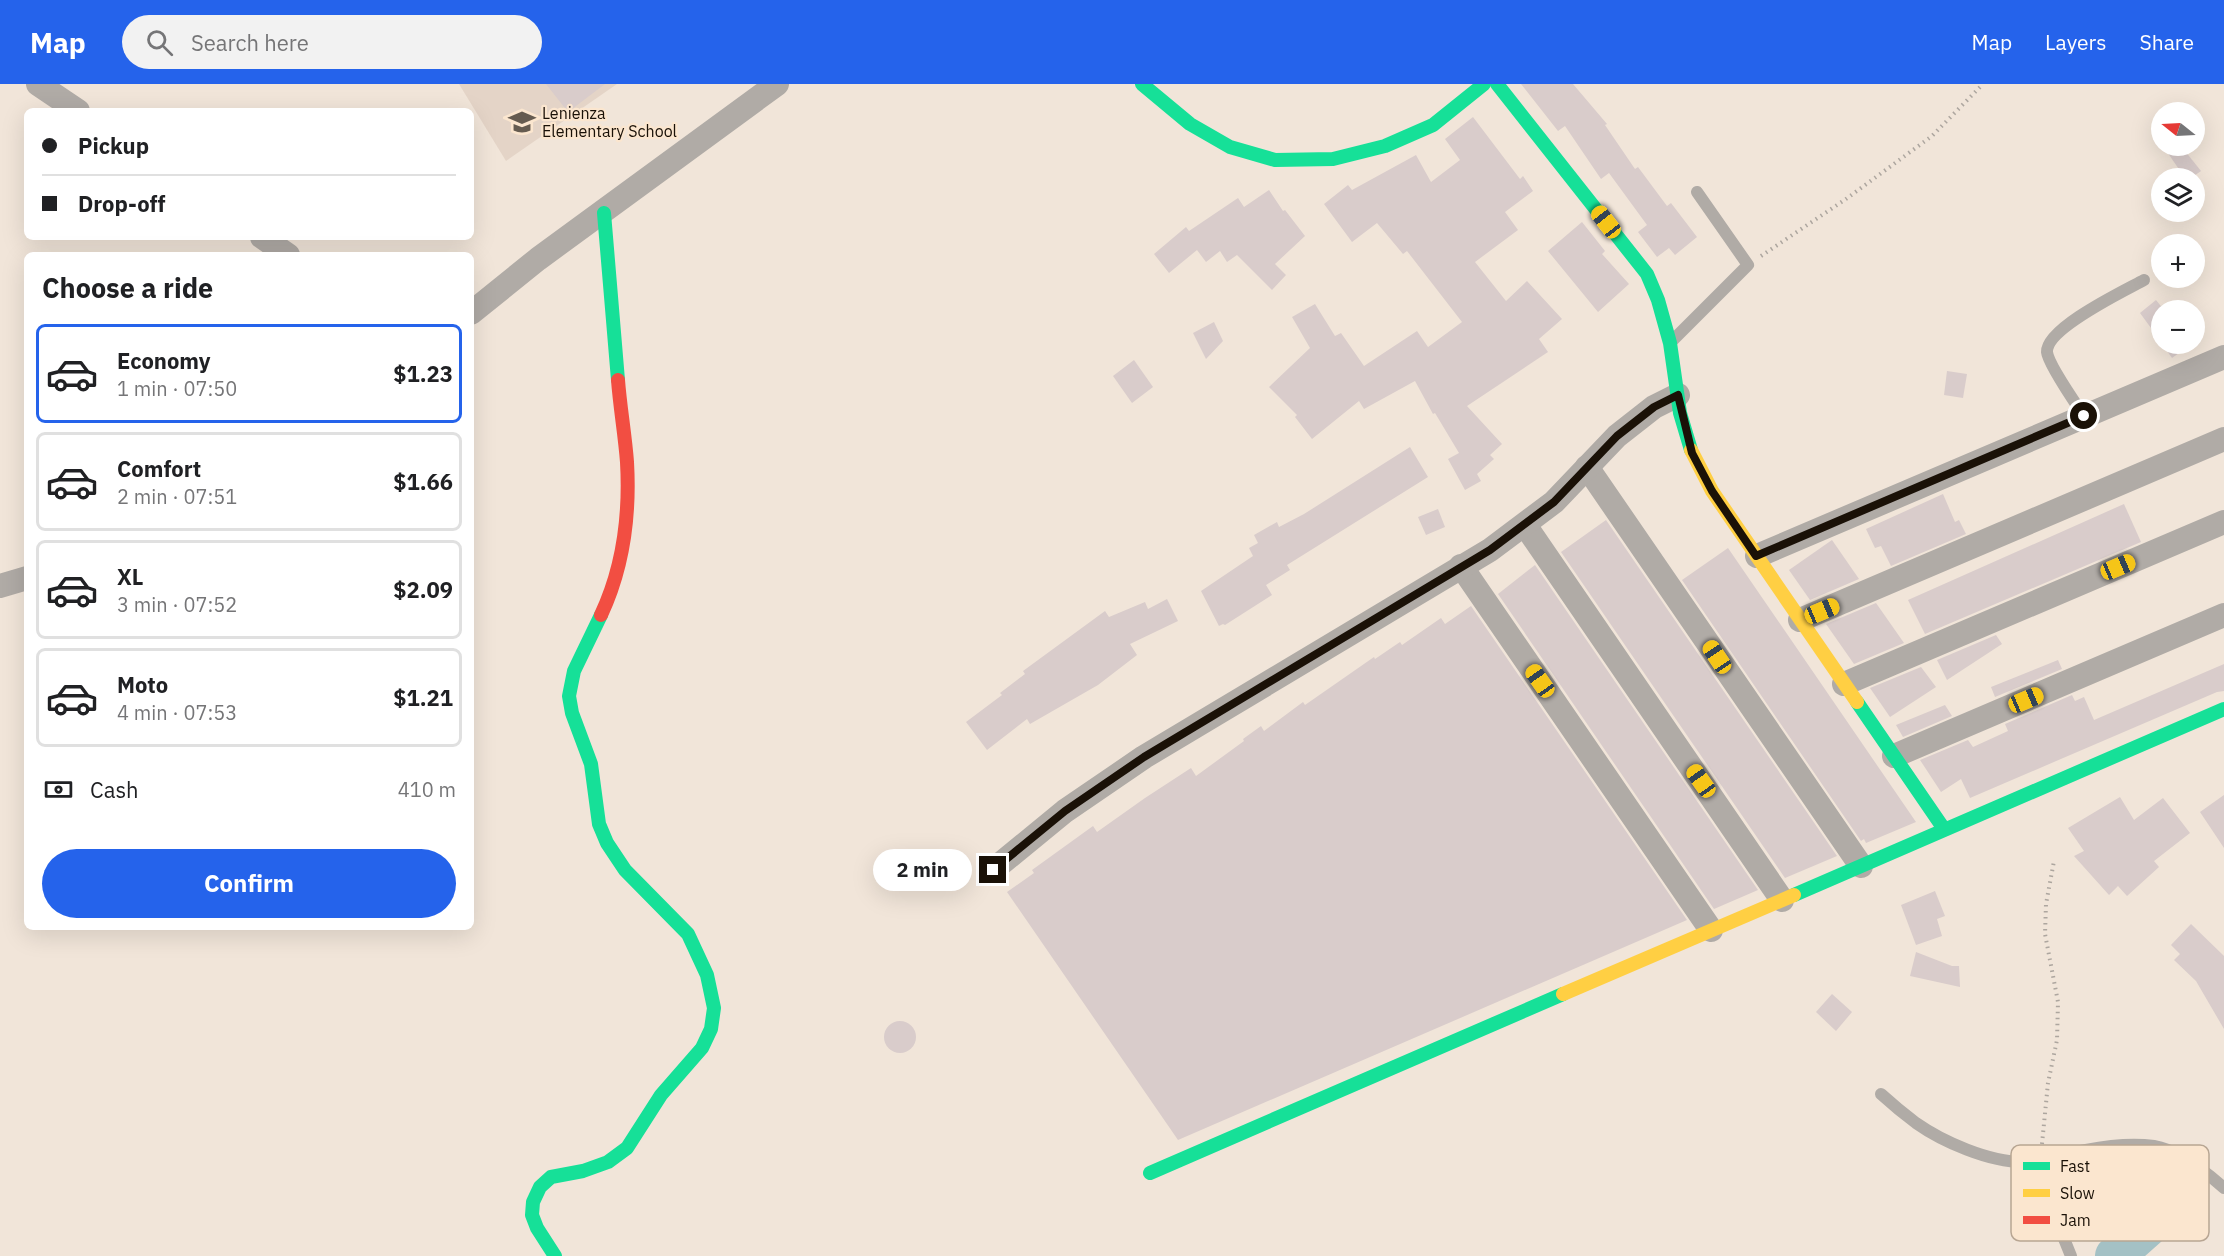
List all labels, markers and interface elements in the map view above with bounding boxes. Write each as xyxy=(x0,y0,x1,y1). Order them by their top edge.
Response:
search box xyxy=(122,15,542,69)
text: Map xyxy=(30,24,86,61)
icon: search xyxy=(143,26,176,59)
text: Search here xyxy=(191,28,309,57)
text: Map xyxy=(1972,28,2012,56)
text: Layers xyxy=(2045,28,2107,56)
text: Share xyxy=(2140,28,2194,56)
north arrow xyxy=(2151,102,2205,156)
map controls xyxy=(2151,102,2205,354)
place label: Lenienza Elementary School xyxy=(542,103,677,141)
school or university icon: Lenienza Elementary School xyxy=(507,107,537,137)
text: Pickup xyxy=(78,131,149,160)
button: layers xyxy=(2151,168,2205,222)
text: Drop-off xyxy=(78,189,165,218)
car xyxy=(1588,202,1624,242)
button: + xyxy=(2151,234,2205,288)
text: Choose a ride xyxy=(42,270,213,305)
button: − xyxy=(2151,300,2205,354)
text: Economy xyxy=(117,346,211,375)
icon: car xyxy=(45,347,99,401)
text: $1.23 xyxy=(393,359,453,388)
text: 1 min · 07:50 xyxy=(117,375,237,402)
route start xyxy=(2070,402,2097,429)
text: Comfort xyxy=(117,454,201,483)
icon: car xyxy=(45,455,99,509)
text: $1.66 xyxy=(393,467,453,496)
text: 2 min · 07:51 xyxy=(117,483,237,510)
car xyxy=(2098,552,2138,582)
text: XL xyxy=(117,562,143,591)
icon: car xyxy=(45,563,99,617)
text: $2.09 xyxy=(393,575,453,604)
text: 3 min · 07:52 xyxy=(117,591,237,618)
car xyxy=(1802,596,1842,626)
car xyxy=(1699,637,1735,677)
car xyxy=(1522,661,1558,701)
text: Moto xyxy=(117,670,168,699)
icon: car xyxy=(45,671,99,725)
text: $1.21 xyxy=(393,683,453,712)
car xyxy=(2006,685,2046,715)
text: 4 min · 07:53 xyxy=(117,699,237,726)
car xyxy=(1683,761,1719,801)
icon: cash xyxy=(42,773,75,806)
text: Cash xyxy=(90,775,139,804)
text: 410 m xyxy=(398,776,456,803)
button: Confirm xyxy=(42,849,456,918)
callout: 2 min xyxy=(873,849,972,891)
text: 2 min xyxy=(896,856,949,883)
route end xyxy=(979,856,1006,883)
legend xyxy=(2011,1145,2209,1241)
text: Fast xyxy=(2060,1156,2090,1176)
text: Slow xyxy=(2060,1183,2095,1203)
text: Jam xyxy=(2060,1210,2091,1230)

